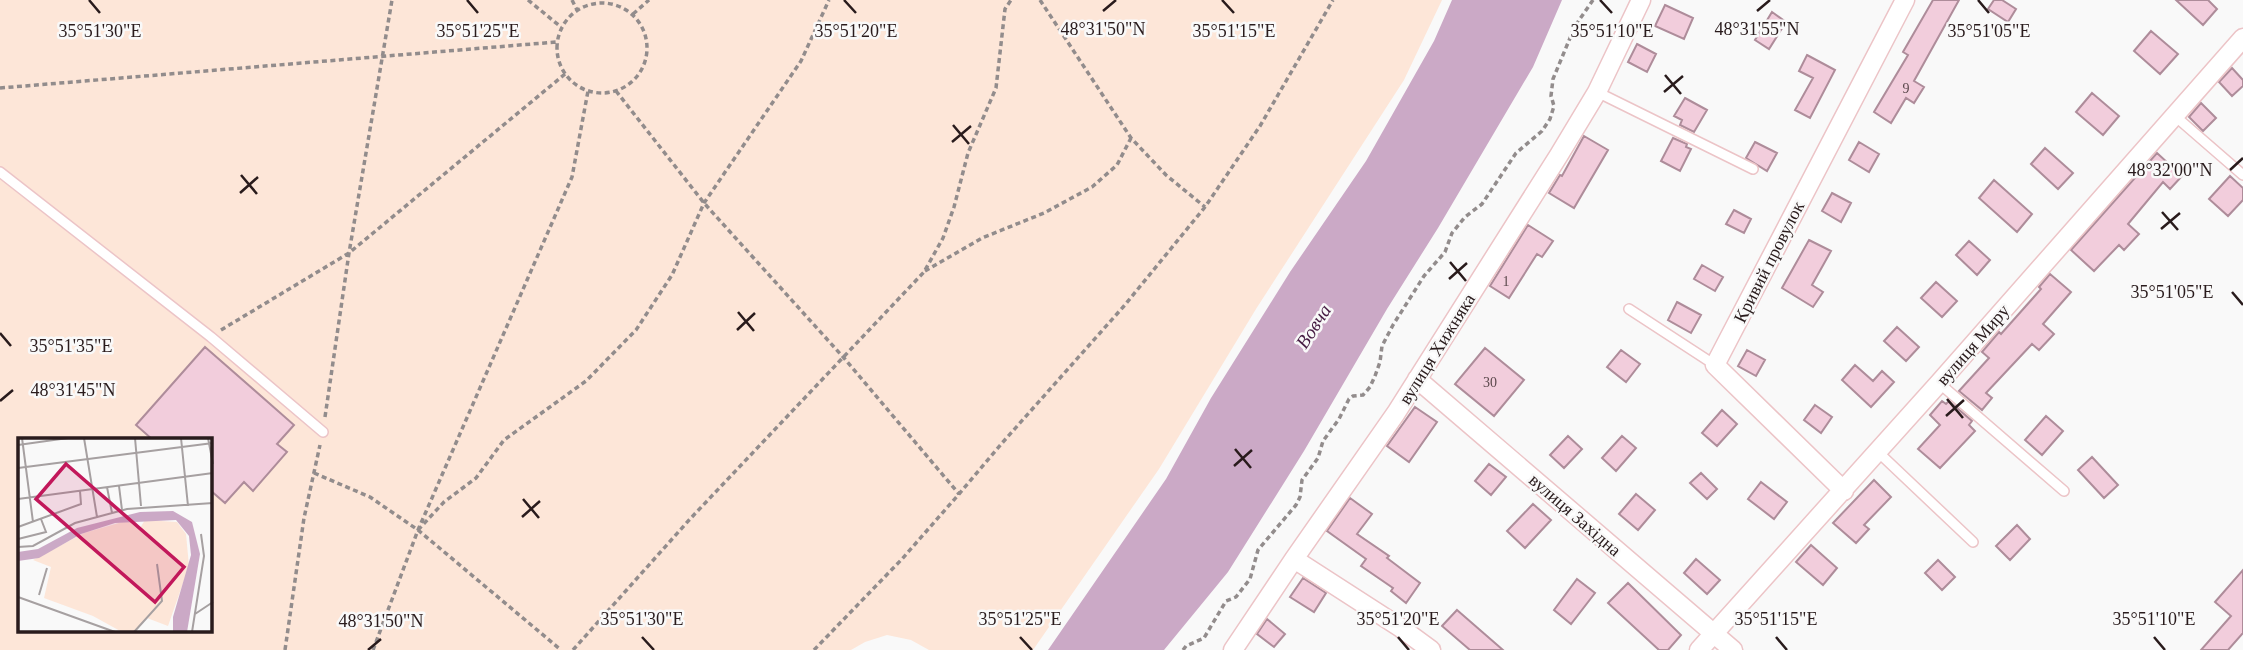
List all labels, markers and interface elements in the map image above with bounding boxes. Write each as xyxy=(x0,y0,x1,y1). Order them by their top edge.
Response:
text: 48°31'50"N xyxy=(1061,19,1145,39)
text: 48°31'55"N xyxy=(1715,19,1799,39)
text: 35°51'30"E xyxy=(59,21,141,41)
text: 35°51'25"E xyxy=(437,21,519,41)
text: 35°51'20"E xyxy=(815,21,897,41)
text: 35°51'15"E xyxy=(1193,21,1275,41)
text: 35°51'10"E xyxy=(1571,21,1653,41)
text: 35°51'05"E xyxy=(1948,21,2030,41)
house number: 9 xyxy=(1903,81,1910,96)
text: 48°32'00"N xyxy=(2128,160,2212,180)
street label: Кривий провулок xyxy=(1730,198,1808,326)
house number: 1 xyxy=(1503,274,1510,289)
text: 35°51'05"E xyxy=(2131,282,2213,302)
street label: вулиця Хижняка xyxy=(1395,290,1479,408)
water label: Вовча xyxy=(1292,300,1335,352)
street label: вулиця Миру xyxy=(1932,301,2014,389)
text: 35°51'35"E xyxy=(30,336,112,356)
house number: 30 xyxy=(1483,375,1497,390)
text: 48°31'45"N xyxy=(31,380,115,400)
inset map xyxy=(18,438,212,632)
street label: вулиця Західна xyxy=(1525,470,1625,560)
text: 35°51'30"E xyxy=(601,609,683,629)
text: 35°51'25"E xyxy=(979,609,1061,629)
text: 35°51'20"E xyxy=(1357,609,1439,629)
text: 35°51'15"E xyxy=(1735,609,1817,629)
text: 35°51'10"E xyxy=(2113,609,2195,629)
text: 48°31'50"N xyxy=(339,611,423,631)

